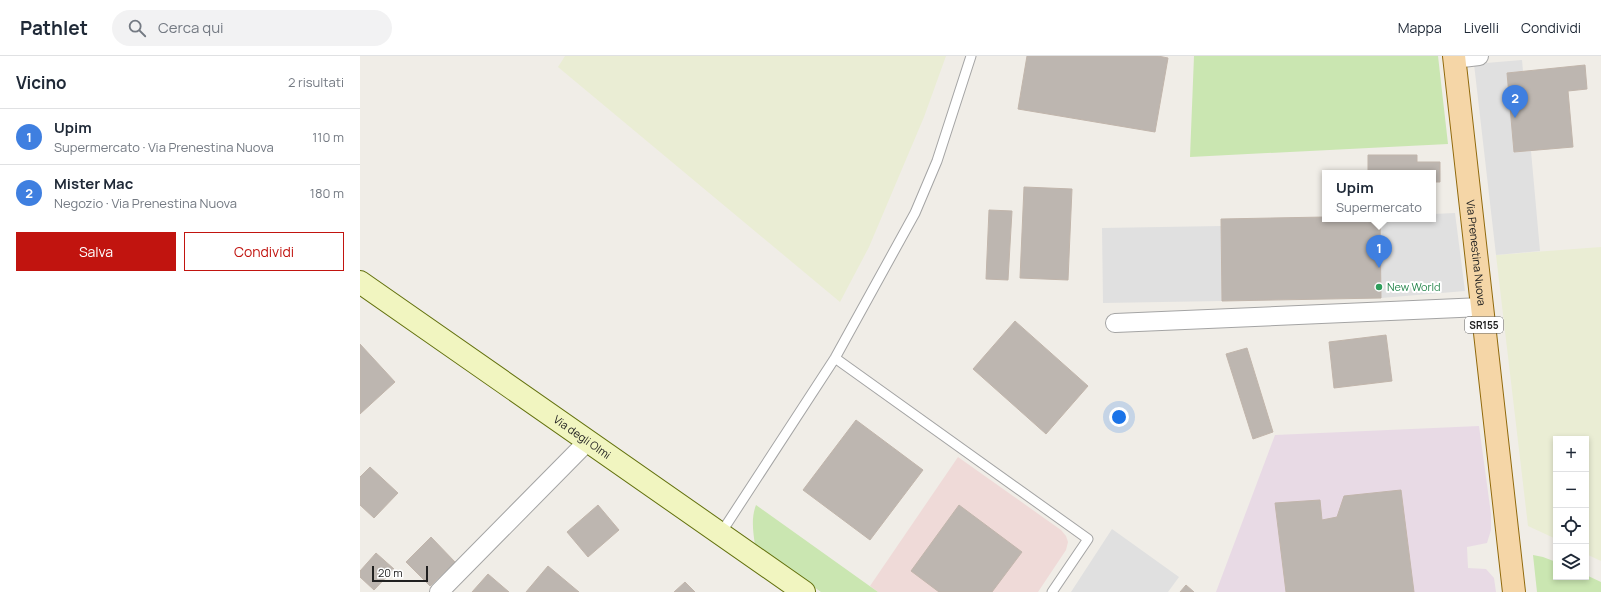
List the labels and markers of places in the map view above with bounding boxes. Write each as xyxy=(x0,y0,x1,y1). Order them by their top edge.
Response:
pin: 2 xyxy=(1502,85,1528,118)
pin: 1 xyxy=(1366,235,1392,268)
place label: New World xyxy=(1387,279,1441,294)
marker: New World xyxy=(1374,282,1384,292)

